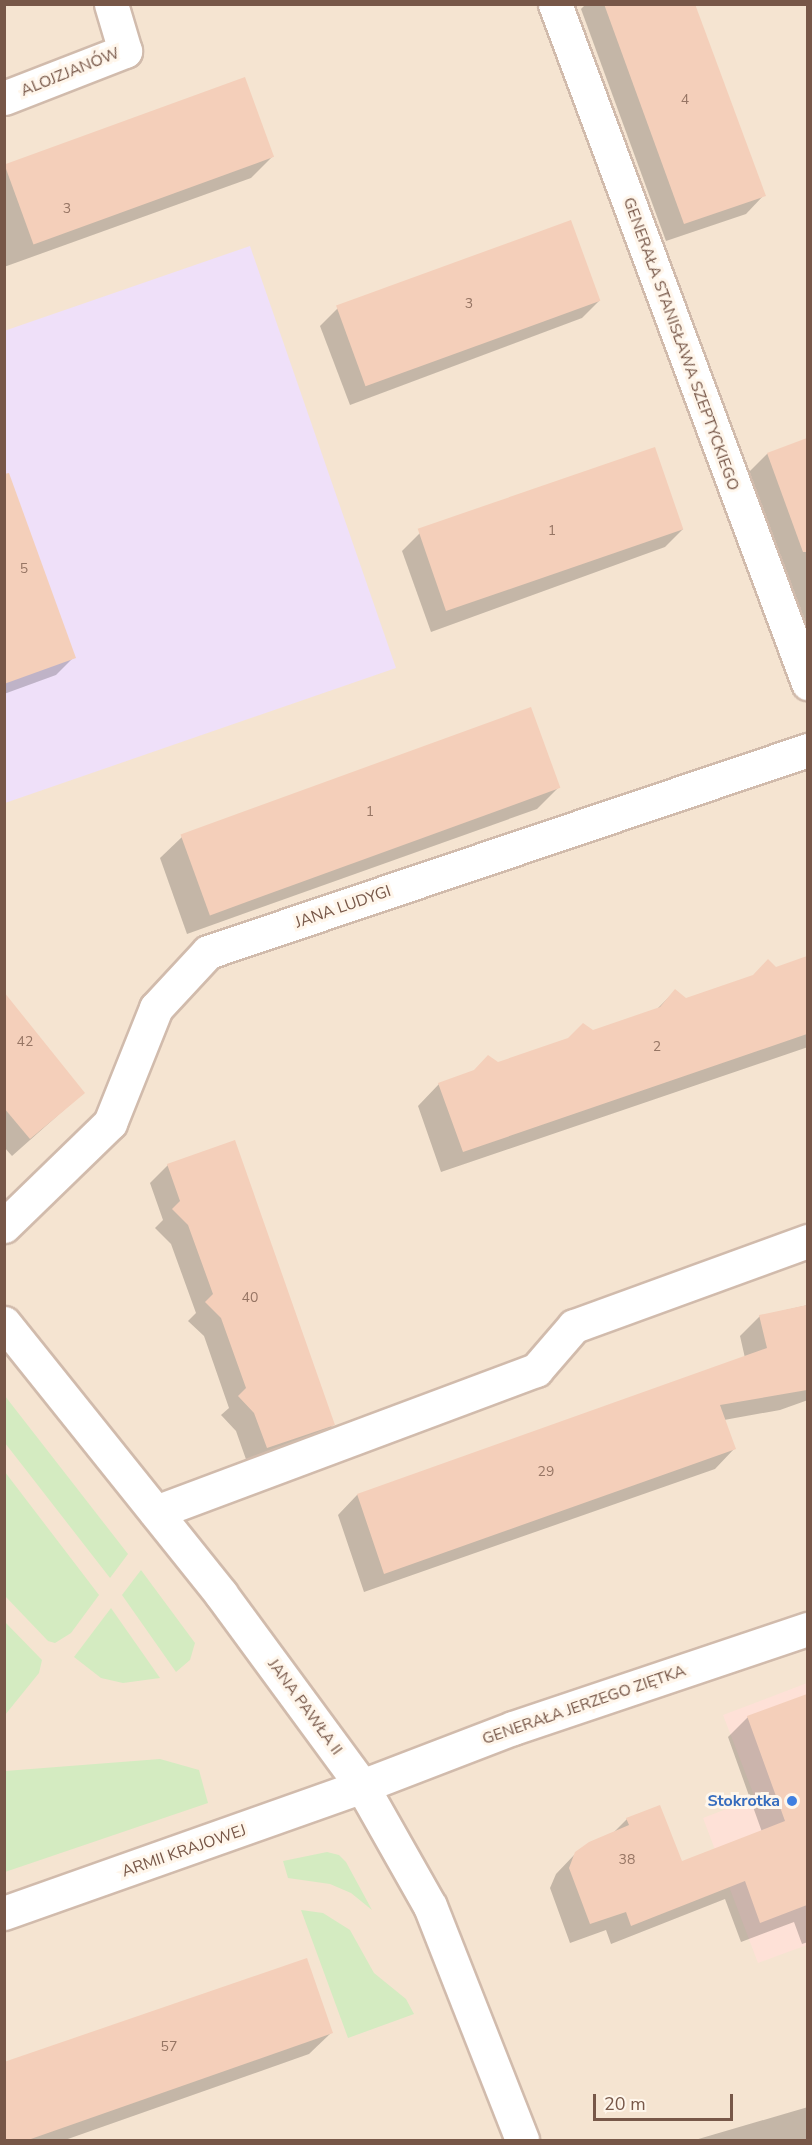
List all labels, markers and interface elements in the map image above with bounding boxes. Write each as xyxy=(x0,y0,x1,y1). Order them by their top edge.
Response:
street label: ALOJZJANÓW xyxy=(18,43,122,101)
house number: 4 xyxy=(681,92,689,108)
street label: GENERAŁA STANISŁAWA SZEPTYCKIEGO xyxy=(619,195,743,493)
house number: 3 xyxy=(63,201,71,217)
house number: 3 xyxy=(465,296,473,312)
house number: 1 xyxy=(548,523,556,539)
house number: 5 xyxy=(20,561,28,577)
house number: 1 xyxy=(366,804,374,820)
street label: JANA LUDYGI xyxy=(293,882,393,932)
house number: 42 xyxy=(17,1034,33,1050)
house number: 2 xyxy=(653,1039,661,1055)
house number: 40 xyxy=(242,1290,258,1306)
house number: 29 xyxy=(538,1464,554,1480)
street label: JANA PAWŁA II xyxy=(264,1655,346,1759)
street label: GENERAŁA JERZEGO ZIĘTKA xyxy=(480,1661,688,1749)
place label: Stokrotka xyxy=(707,1791,780,1811)
marker: Stokrotka xyxy=(785,1794,799,1808)
street label: ARMII KRAJOWEJ xyxy=(119,1821,249,1881)
house number: 38 xyxy=(619,1852,635,1868)
house number: 57 xyxy=(161,2039,177,2055)
scale bar xyxy=(596,2082,736,2120)
text: 20 m xyxy=(604,2092,646,2116)

